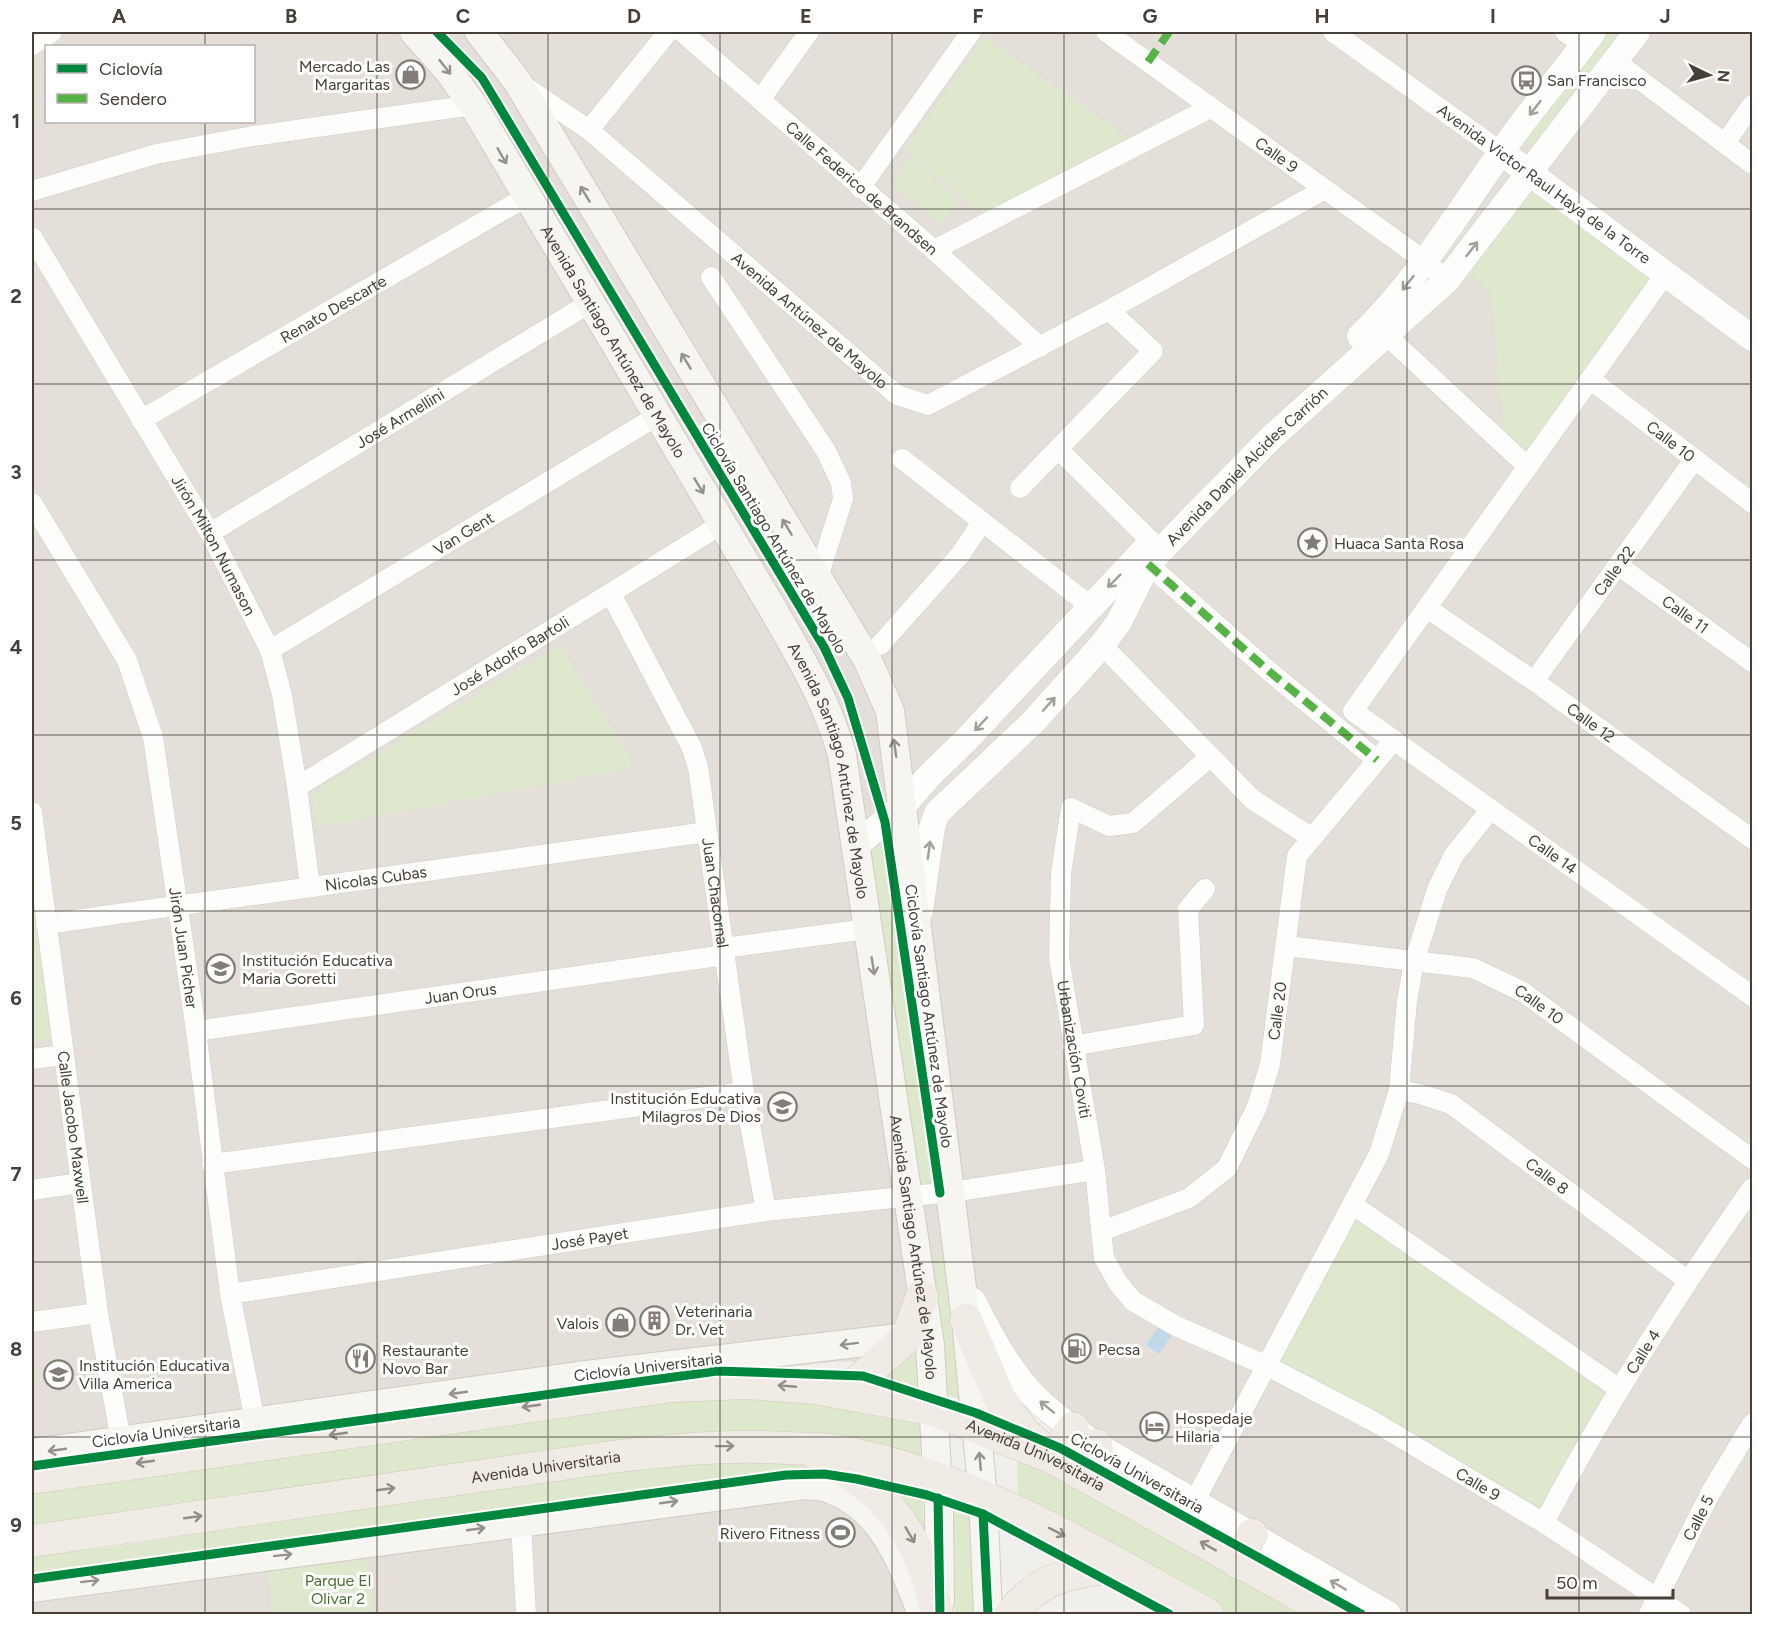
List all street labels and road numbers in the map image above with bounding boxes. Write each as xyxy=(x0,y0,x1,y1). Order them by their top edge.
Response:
street label: Avenida Victor Raul Haya de la Torre xyxy=(1434,100,1655,268)
street label: Calle Federico de Brandsen xyxy=(782,117,942,259)
street label: Calle 9 xyxy=(1251,133,1302,176)
street label: Avenida Santiago Antúnez de Mayolo xyxy=(537,222,690,461)
street label: Avenida Antúnez de Mayolo xyxy=(728,248,892,393)
street label: Renato Descarte xyxy=(277,270,390,347)
street label: Avenida Daniel Alcides Carrión xyxy=(1162,382,1331,549)
street label: José Armellini xyxy=(352,384,448,452)
street label: Calle 10 xyxy=(1643,416,1699,466)
street label: Ciclovía Santiago Antúnez de Mayolo xyxy=(697,419,851,657)
street label: Jirón Milton Numason xyxy=(168,471,260,619)
street label: Van Gent xyxy=(430,507,497,559)
street label: Calle 22 xyxy=(1589,542,1638,600)
street label: Calle 11 xyxy=(1659,591,1712,637)
street label: José Adolfo Bartoli xyxy=(447,612,572,699)
street label: Avenida Santiago Antúnez de Mayolo xyxy=(784,639,873,900)
street label: Calle 12 xyxy=(1563,699,1619,746)
street label: Calle 14 xyxy=(1525,830,1581,878)
street label: Juan Chacornal xyxy=(699,837,733,949)
street label: Nicolas Cubas xyxy=(324,862,428,895)
street label: Ciclovía Santiago Antúnez de Mayolo xyxy=(901,883,957,1149)
street label: Jirón Juan Picher xyxy=(166,886,202,1011)
street label: Juan Orus xyxy=(423,978,498,1008)
street label: Urbanización Coviti xyxy=(1053,979,1096,1120)
street label: Calle 20 xyxy=(1264,980,1290,1041)
street label: Calle 10 xyxy=(1512,980,1568,1028)
street label: Calle Jacobo Maxwell xyxy=(54,1050,93,1205)
street label: Avenida Santiago Antúnez de Mayolo xyxy=(886,1113,941,1380)
street label: Calle 8 xyxy=(1522,1153,1573,1198)
street label: José Payet xyxy=(550,1223,630,1254)
street label: Calle 4 xyxy=(1622,1325,1664,1377)
street label: Ciclovía Universitaria xyxy=(573,1348,723,1386)
street label: Ciclovía Universitaria xyxy=(91,1412,241,1452)
street label: Avenida Universitaria xyxy=(964,1415,1108,1495)
street label: Ciclovía Universitaria xyxy=(1067,1428,1207,1518)
street label: Avenida Universitaria xyxy=(470,1447,621,1487)
street label: Calle 9 xyxy=(1452,1463,1504,1504)
street label: Calle 5 xyxy=(1678,1492,1717,1544)

